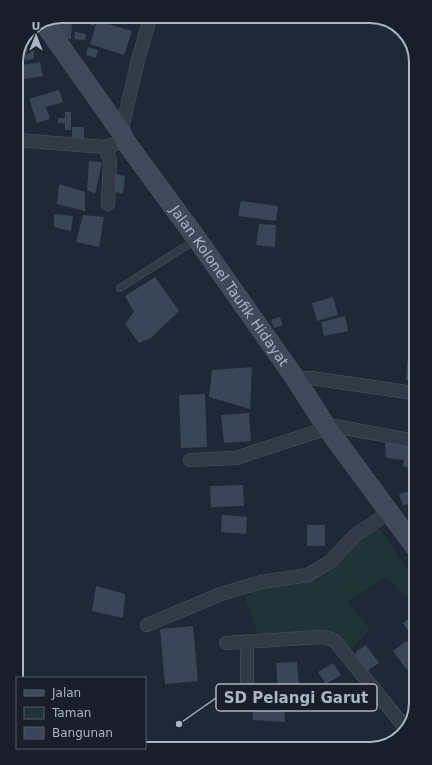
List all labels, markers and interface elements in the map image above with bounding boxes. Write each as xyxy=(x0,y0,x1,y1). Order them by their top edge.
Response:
north arrow xyxy=(16,16,56,56)
text: U xyxy=(32,20,40,33)
street label: Jalan Kolonel Taufik Hidayat xyxy=(167,202,292,370)
legend xyxy=(16,677,146,749)
callout: SD Pelangi Garut xyxy=(216,684,377,711)
text: Jalan xyxy=(51,686,81,700)
text: SD Pelangi Garut xyxy=(224,689,368,707)
text: Taman xyxy=(51,706,91,720)
text: Bangunan xyxy=(52,726,113,740)

